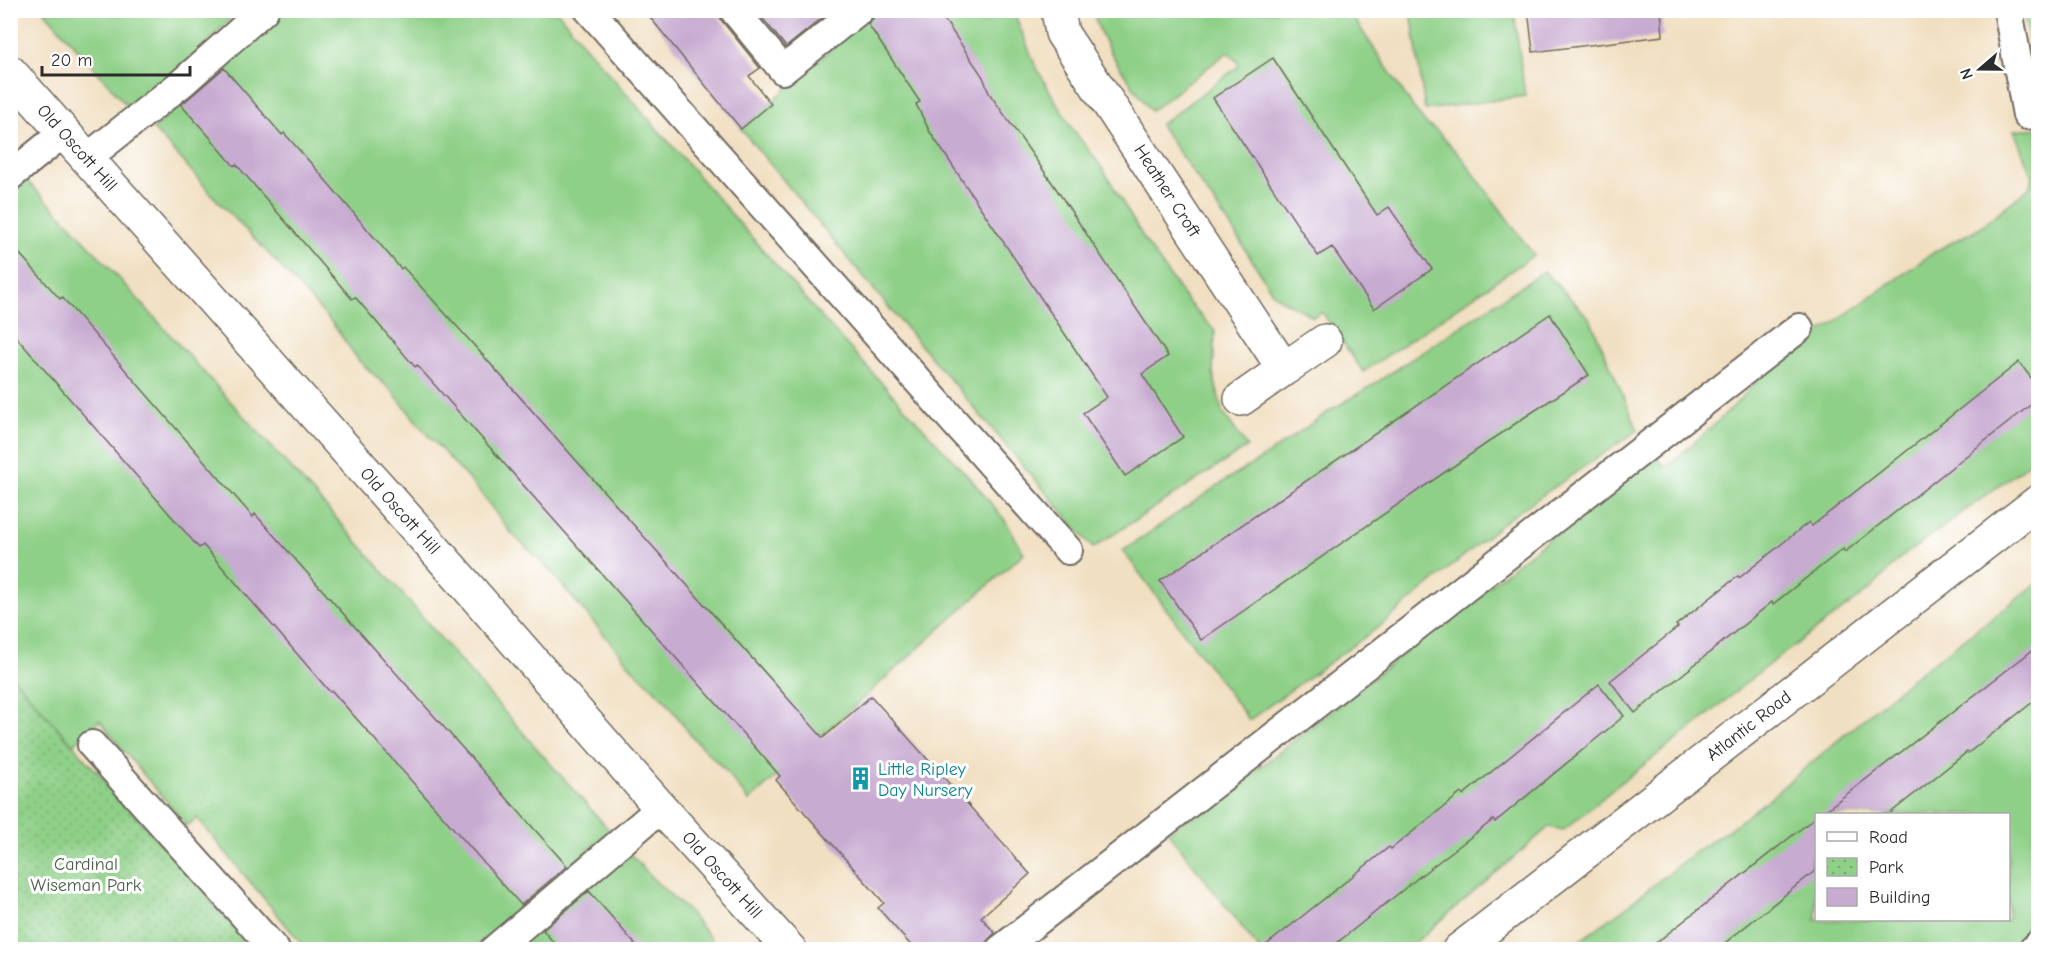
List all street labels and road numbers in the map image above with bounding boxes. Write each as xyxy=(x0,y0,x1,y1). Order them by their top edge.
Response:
street label: Old Oscott Hill xyxy=(33,100,121,196)
street label: Heather Croft xyxy=(1129,141,1205,242)
street label: Old Oscott Hill xyxy=(356,463,444,559)
street label: Atlantic Road xyxy=(1703,686,1795,766)
street label: Old Oscott Hill xyxy=(678,827,766,923)

